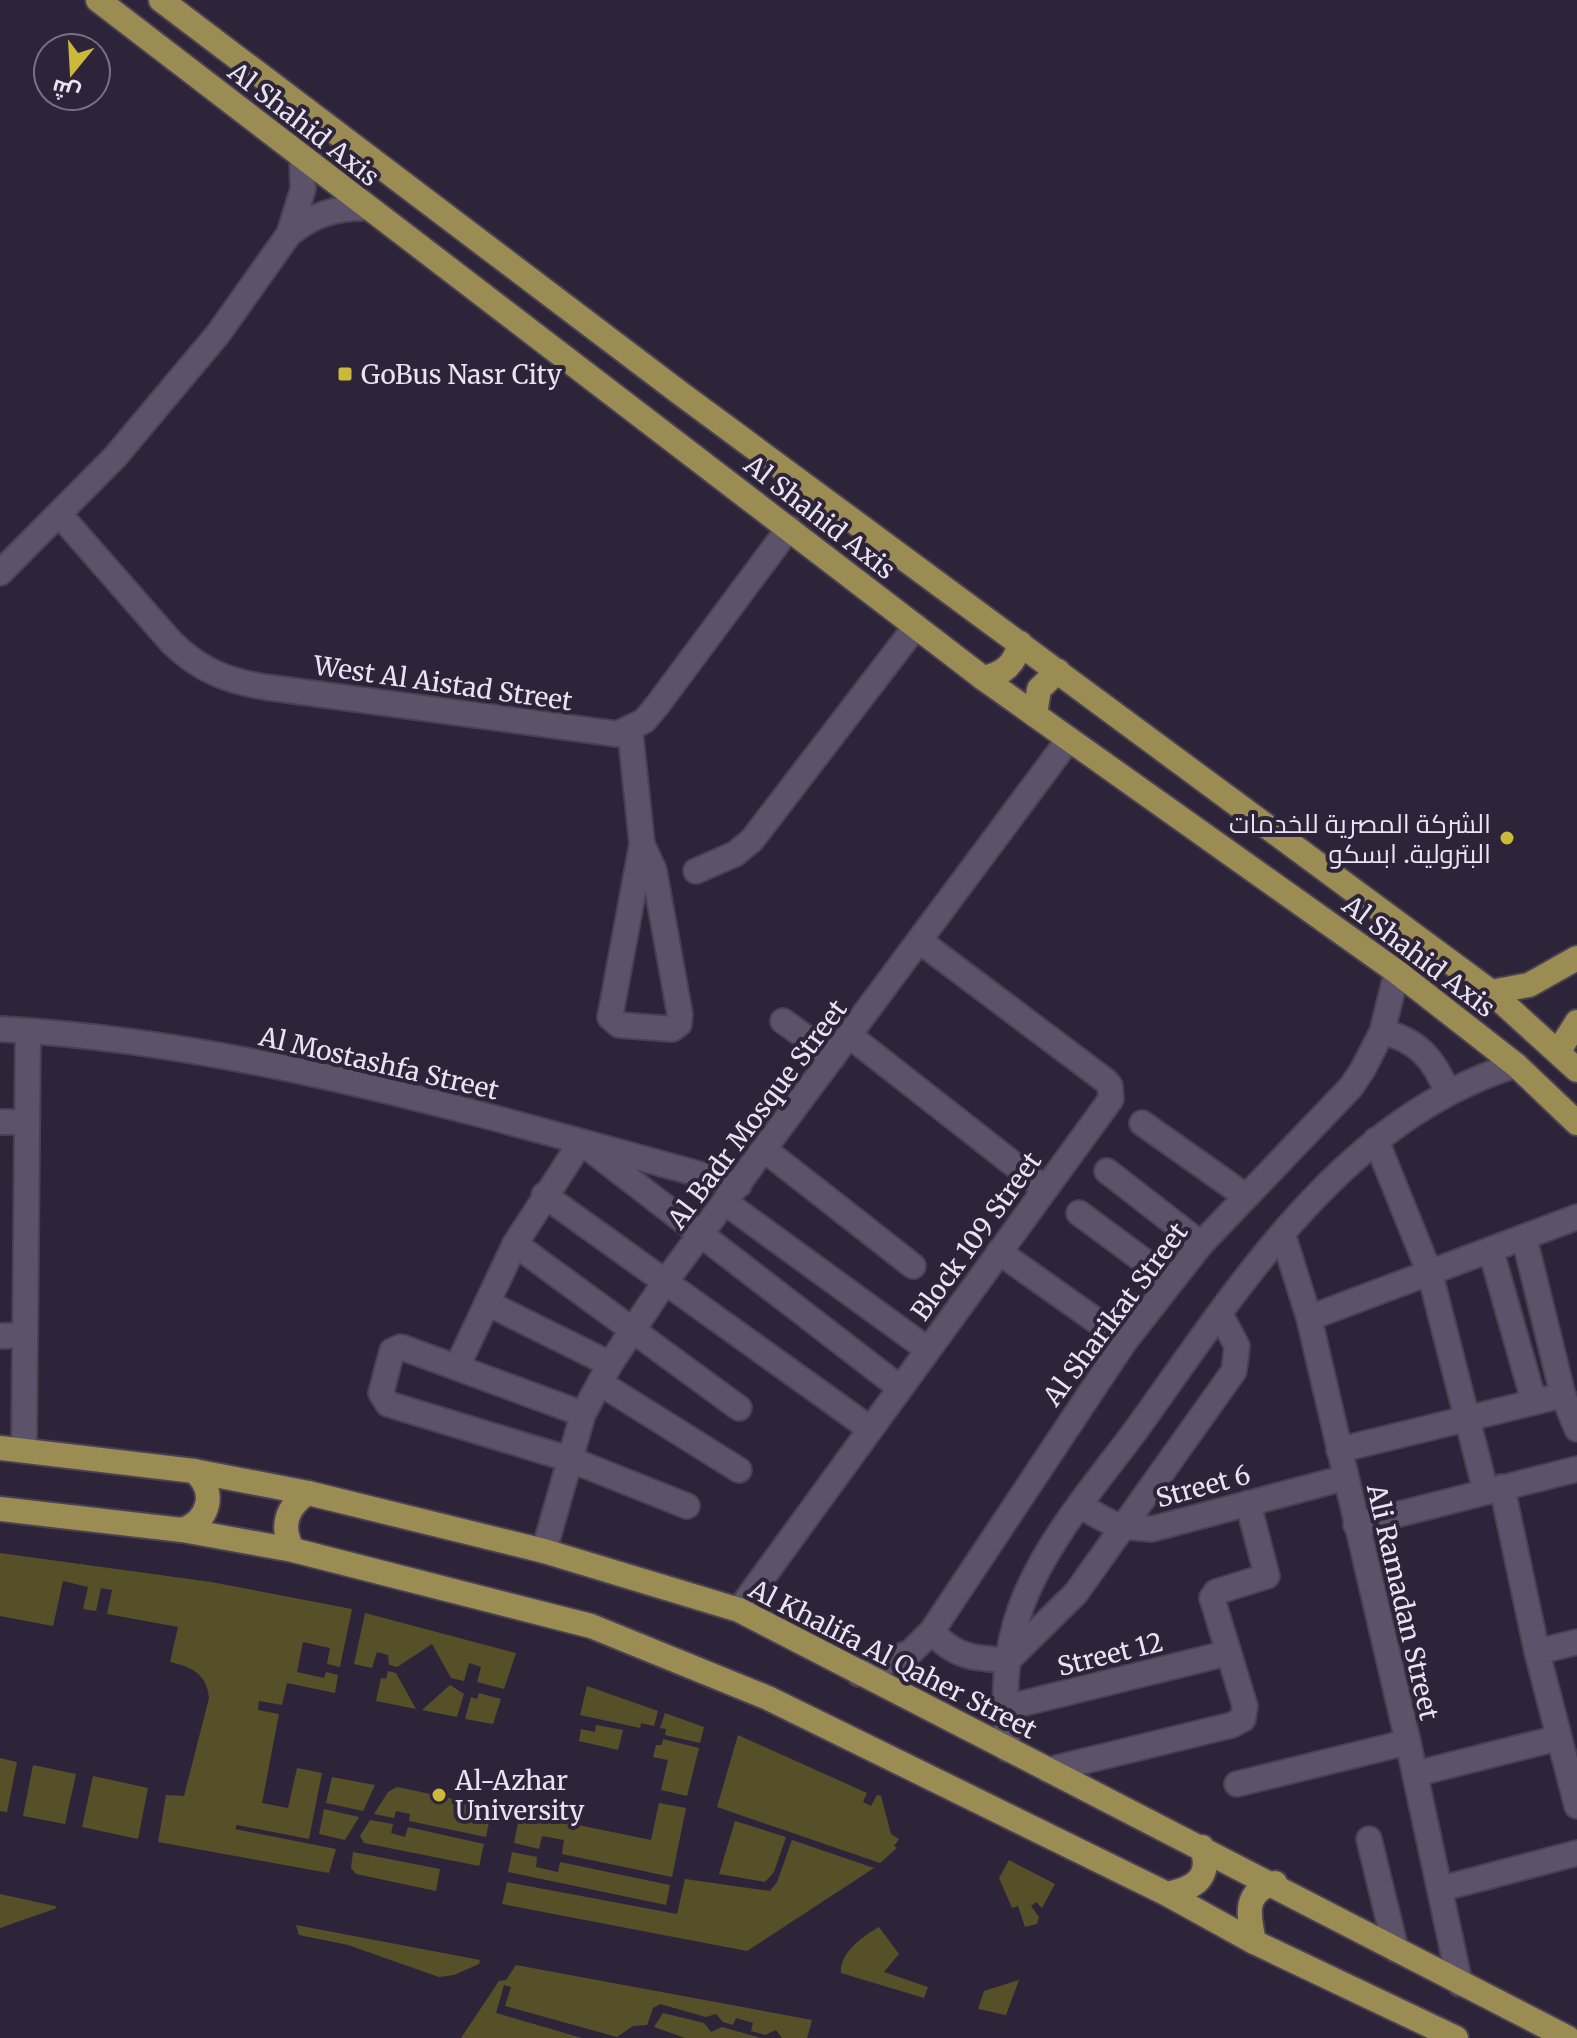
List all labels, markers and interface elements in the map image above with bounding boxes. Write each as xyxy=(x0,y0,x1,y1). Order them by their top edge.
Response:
north arrow xyxy=(32,32,112,112)
street label: Al Shahid Axis xyxy=(221,54,386,193)
text: ش xyxy=(48,73,84,109)
place label: GoBus Nasr City xyxy=(361,358,563,391)
marker: GoBus Nasr City xyxy=(336,365,354,383)
street label: Al Shahid Axis xyxy=(737,447,902,586)
street label: West Al Aistad Street xyxy=(311,648,574,717)
place label: الشركة المصرية للخدمات البترولية. ابسكو xyxy=(1229,807,1491,870)
marker: الشركة المصرية للخدمات البترولية. ابسكو xyxy=(1498,829,1516,847)
street label: Al Shahid Axis xyxy=(1335,887,1502,1024)
street label: Al Badr Mosque Street xyxy=(660,993,854,1236)
street label: Al Mostashfa Street xyxy=(255,1019,502,1107)
street label: Block 109 Street xyxy=(904,1145,1048,1327)
street label: Al Sharikat Street xyxy=(1035,1216,1194,1413)
street label: Street 6 xyxy=(1152,1458,1254,1514)
street label: Ali Ramadan Street xyxy=(1360,1480,1446,1723)
street label: Al Khalifa Al Qaher Street xyxy=(743,1572,1042,1746)
street label: Street 12 xyxy=(1054,1625,1166,1683)
place label: Al-Azhar University xyxy=(454,1764,585,1827)
marker: Al-Azhar University xyxy=(430,1786,448,1804)

